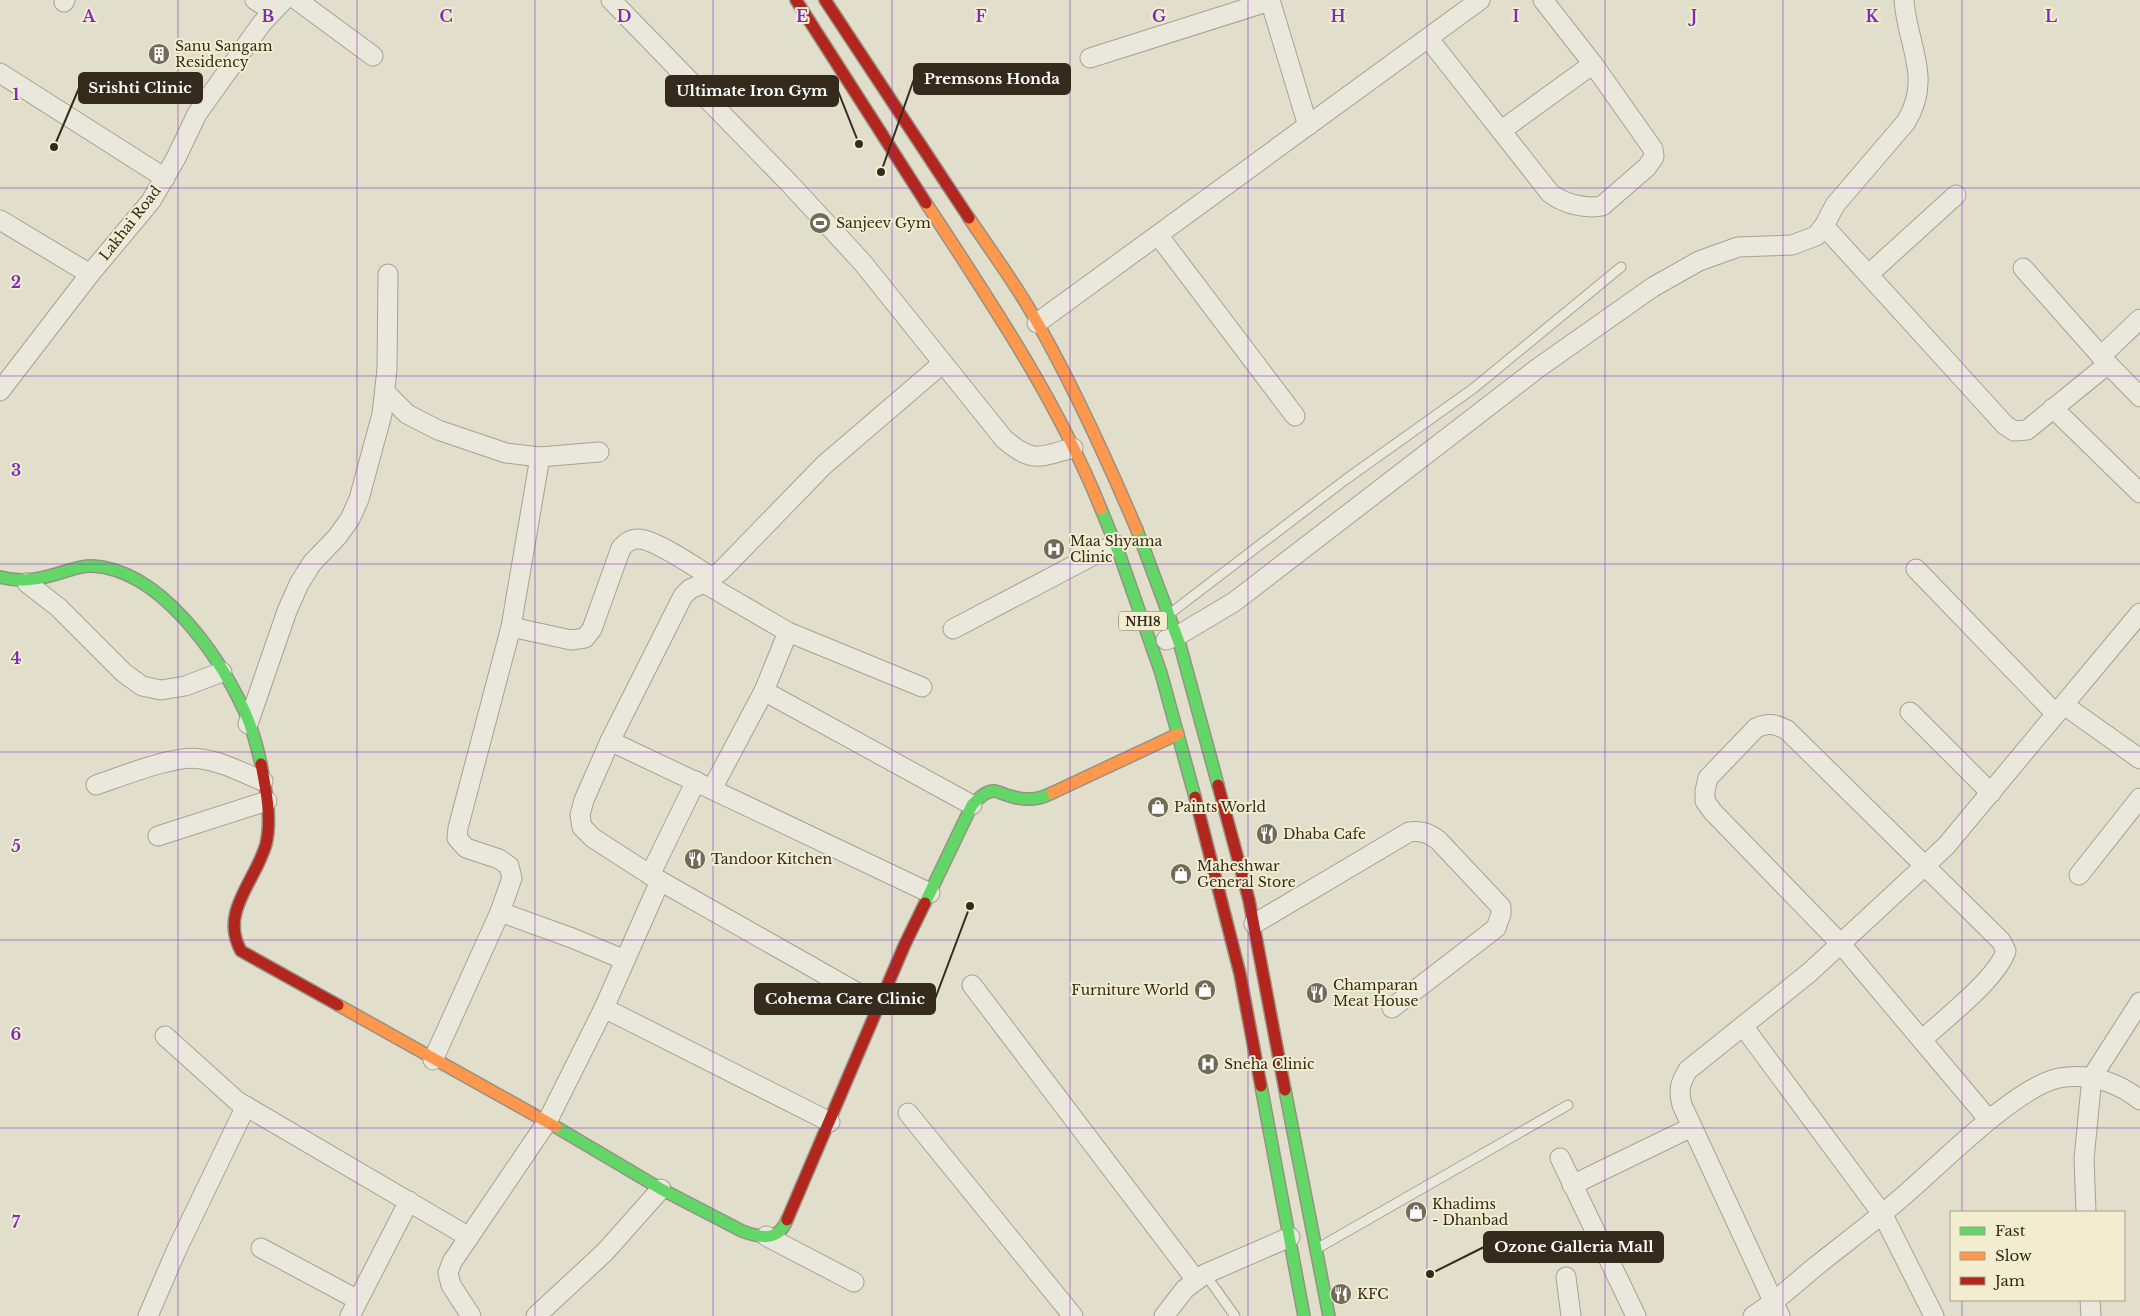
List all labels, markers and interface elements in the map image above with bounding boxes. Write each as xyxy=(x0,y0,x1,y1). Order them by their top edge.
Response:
text: A xyxy=(82,6,97,26)
text: B xyxy=(262,6,275,26)
text: C xyxy=(439,6,453,26)
text: D xyxy=(617,6,631,26)
text: E xyxy=(796,6,808,26)
text: F xyxy=(975,6,987,26)
text: G xyxy=(1152,6,1166,26)
text: H xyxy=(1330,6,1346,26)
text: I xyxy=(1513,6,1520,26)
text: J xyxy=(1688,6,1697,26)
text: K xyxy=(1865,6,1879,26)
text: L xyxy=(2045,6,2057,26)
place label: Sanu Sangam Residency xyxy=(175,37,272,71)
building icon: Sanu Sangam Residency xyxy=(147,42,171,66)
callout: Premsons Honda xyxy=(914,64,1070,94)
text: Premsons Honda xyxy=(924,69,1060,88)
callout: Srishti Clinic xyxy=(79,73,202,103)
callout: Ultimate Iron Gym xyxy=(666,76,838,106)
text: Srishti Clinic xyxy=(88,78,192,97)
text: Ultimate Iron Gym xyxy=(676,81,828,100)
text: 1 xyxy=(13,84,20,104)
street label: Lakhai Road xyxy=(95,182,165,264)
sports icon: Sanjeev Gym xyxy=(808,211,832,235)
place label: Sanjeev Gym xyxy=(836,214,931,232)
text: 2 xyxy=(11,272,21,292)
text: 3 xyxy=(11,460,21,480)
place label: Maa Shyama Clinic xyxy=(1070,532,1163,566)
hospital icon: Maa Shyama Clinic xyxy=(1042,537,1066,561)
road number: NH18 xyxy=(1119,612,1167,630)
text: 4 xyxy=(11,648,21,668)
shop icon: Paints World xyxy=(1146,795,1170,819)
place label: Paints World xyxy=(1174,798,1266,816)
restaurant icon: Dhaba Cafe xyxy=(1255,822,1279,846)
place label: Dhaba Cafe xyxy=(1283,825,1366,843)
text: 5 xyxy=(11,836,21,856)
restaurant icon: Tandoor Kitchen xyxy=(683,847,707,871)
place label: Tandoor Kitchen xyxy=(711,850,832,868)
place label: Maheshwar General Store xyxy=(1197,857,1296,891)
shop icon: Maheshwar General Store xyxy=(1169,862,1193,886)
place label: Champaran Meat House xyxy=(1333,976,1418,1010)
shop icon: Furniture World xyxy=(1193,978,1217,1002)
place label: Furniture World xyxy=(1071,981,1190,999)
restaurant icon: Champaran Meat House xyxy=(1305,981,1329,1005)
callout: Cohema Care Clinic xyxy=(755,984,935,1014)
text: Cohema Care Clinic xyxy=(765,989,925,1008)
text: 6 xyxy=(11,1024,22,1044)
hospital icon: Sneha Clinic xyxy=(1196,1052,1220,1076)
place label: Sneha Clinic xyxy=(1224,1055,1315,1073)
place label: Khadims - Dhanbad xyxy=(1432,1195,1509,1229)
shop icon: Khadims - Dhanbad xyxy=(1404,1200,1428,1224)
legend xyxy=(1950,1211,2125,1301)
text: 7 xyxy=(12,1212,21,1232)
text: Fast xyxy=(1995,1221,2026,1240)
callout: Ozone Galleria Mall xyxy=(1484,1232,1663,1262)
text: Ozone Galleria Mall xyxy=(1494,1237,1654,1256)
text: Slow xyxy=(1995,1246,2032,1265)
text: Jam xyxy=(1993,1271,2025,1290)
restaurant icon: KFC xyxy=(1329,1282,1353,1306)
place label: KFC xyxy=(1357,1285,1389,1303)

